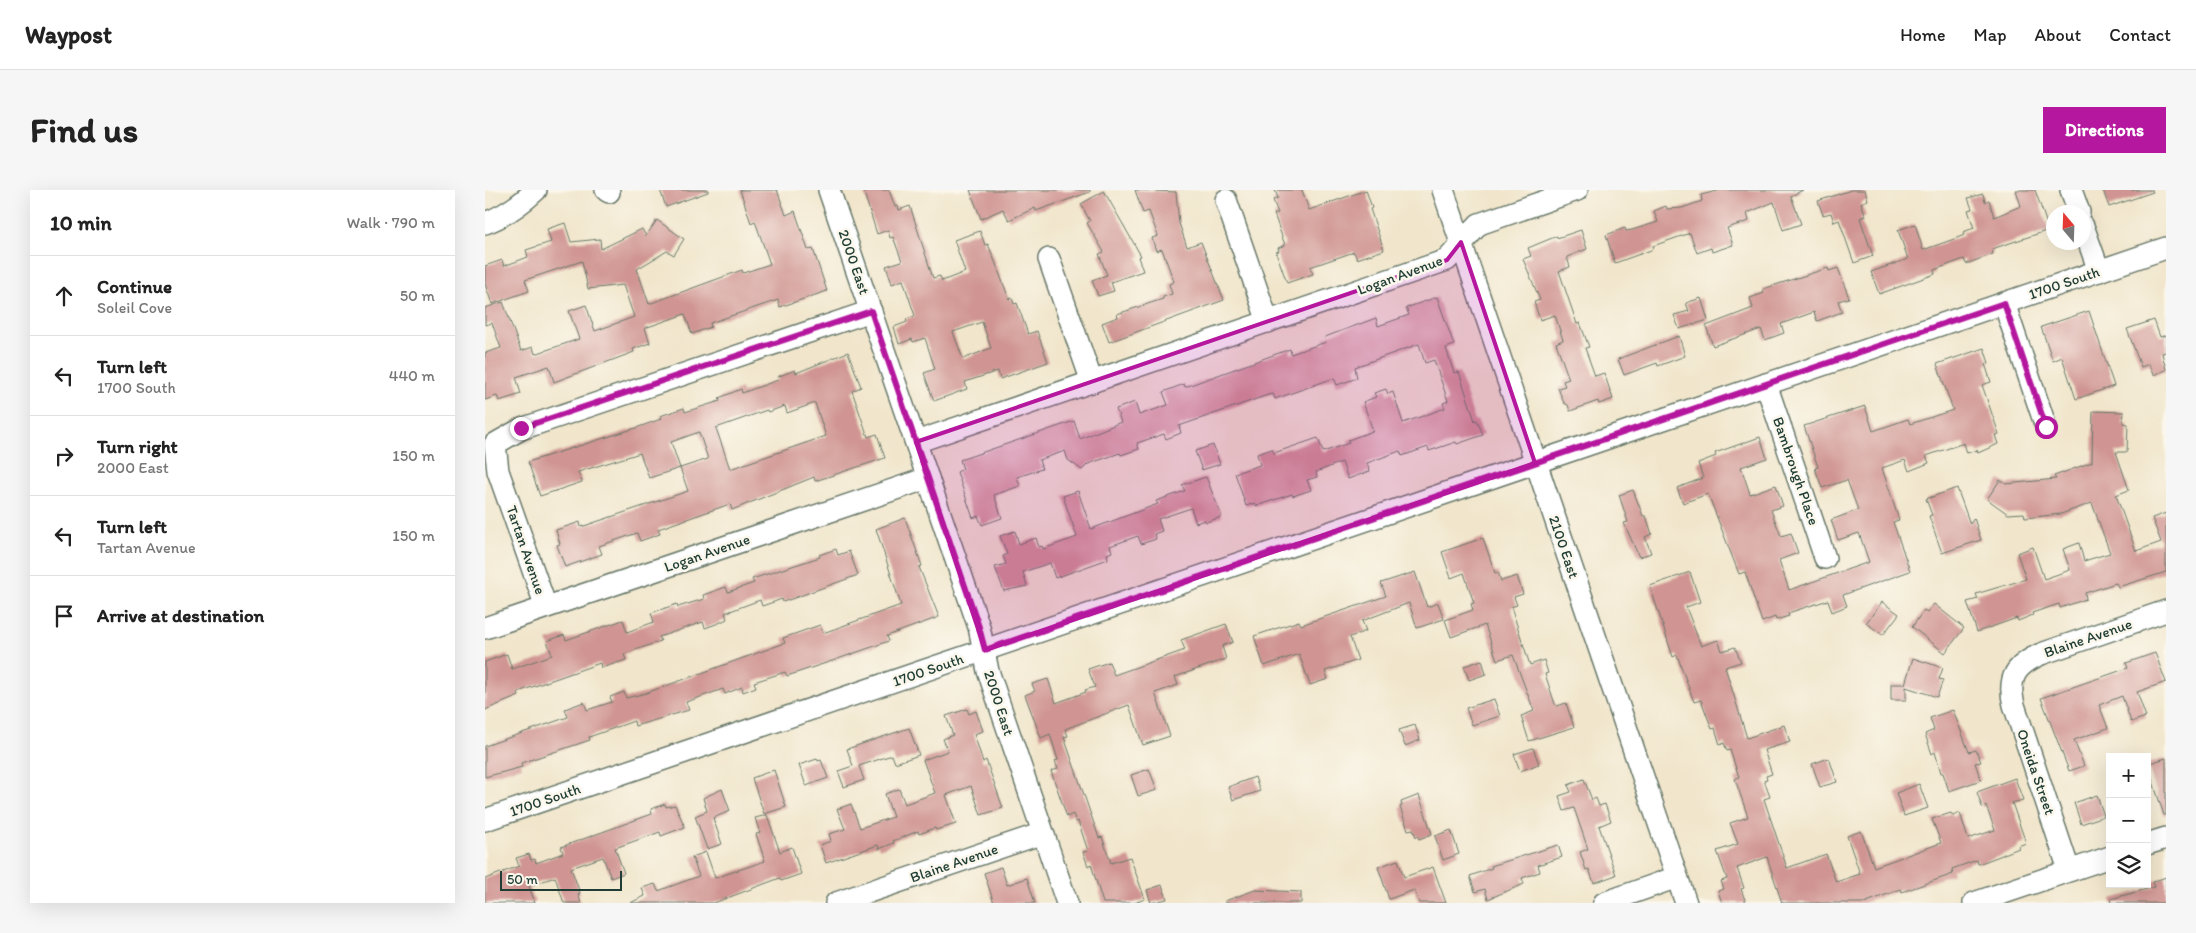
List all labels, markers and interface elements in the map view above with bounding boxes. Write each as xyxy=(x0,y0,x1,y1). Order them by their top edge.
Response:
text: Waypost xyxy=(25,20,112,49)
text: Home xyxy=(1900,24,1946,46)
text: Map xyxy=(1974,24,2007,46)
text: About xyxy=(2035,24,2081,46)
text: Contact xyxy=(2109,24,2171,46)
button: Directions xyxy=(2043,107,2166,153)
text: Find us xyxy=(30,109,138,151)
north arrow xyxy=(2046,205,2091,250)
text: 10 min xyxy=(50,210,112,235)
text: Walk · 790 m xyxy=(347,213,435,232)
street label: 2000 East xyxy=(835,227,874,297)
street label: Logan Avenue xyxy=(1355,251,1445,299)
street label: 1700 South xyxy=(2026,262,2102,304)
text: Continue xyxy=(97,275,172,298)
icon: ahead xyxy=(50,282,78,310)
text: 50 m xyxy=(400,286,435,305)
text: Soleil Cove xyxy=(97,298,172,317)
text: Turn left xyxy=(97,355,167,378)
icon: left xyxy=(50,362,78,390)
text: 440 m xyxy=(389,366,435,385)
text: 1700 South xyxy=(97,378,176,397)
street label: Bambrough Place xyxy=(1769,414,1823,528)
route start xyxy=(2035,416,2058,439)
route end xyxy=(510,417,533,440)
text: Turn right xyxy=(97,435,178,458)
icon: right xyxy=(50,442,78,470)
text: 150 m xyxy=(392,446,435,465)
text: 2000 East xyxy=(97,458,169,477)
street label: Tartan Avenue xyxy=(502,503,550,597)
street label: 2100 East xyxy=(1545,513,1583,581)
text: Turn left xyxy=(97,515,167,538)
icon: left xyxy=(50,522,78,550)
text: 150 m xyxy=(392,526,435,545)
street label: Logan Avenue xyxy=(662,530,752,576)
text: Tartan Avenue xyxy=(97,538,196,557)
icon: arrive xyxy=(50,602,78,630)
text: Arrive at destination xyxy=(97,604,264,627)
street label: Blaine Avenue xyxy=(2042,615,2134,661)
street label: 1700 South xyxy=(890,649,966,691)
street label: 2000 East xyxy=(980,668,1018,738)
street label: Oneida Street xyxy=(2013,727,2059,818)
map controls xyxy=(2106,753,2151,888)
button: + xyxy=(2106,753,2151,798)
street label: 1700 South xyxy=(507,779,583,821)
button: − xyxy=(2106,798,2151,843)
street label: Blaine Avenue xyxy=(908,840,1000,886)
button: layers xyxy=(2106,843,2151,888)
scale bar xyxy=(500,868,623,891)
text: 50 m xyxy=(507,871,538,888)

